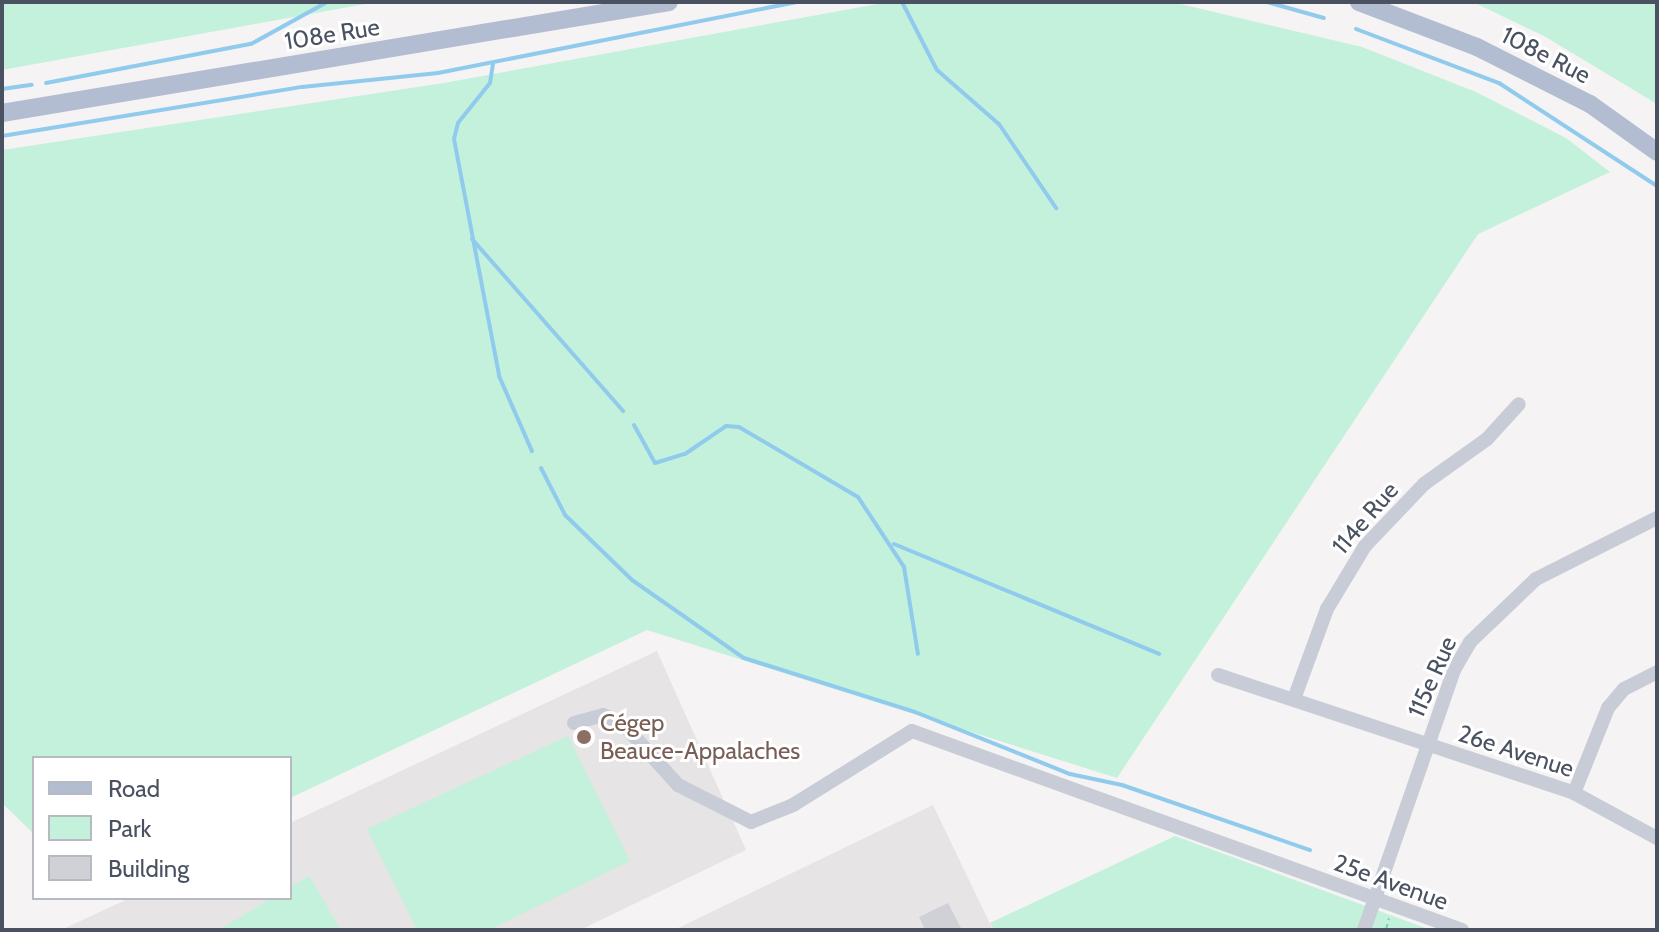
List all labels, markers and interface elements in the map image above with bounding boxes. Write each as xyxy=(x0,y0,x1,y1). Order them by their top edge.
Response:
street label: 108e Rue xyxy=(282,12,382,56)
street label: 108e Rue xyxy=(1497,20,1595,90)
street label: 114e Rue xyxy=(1326,476,1404,560)
street label: 115e Rue xyxy=(1401,632,1463,722)
place label: Cégep Beauce-Appalaches xyxy=(600,709,800,765)
street label: 26e Avenue xyxy=(1454,719,1578,783)
marker: Cégep Beauce-Appalaches xyxy=(575,728,593,746)
legend xyxy=(32,756,292,900)
text: Road xyxy=(108,774,160,803)
text: Park xyxy=(108,814,151,843)
street label: 25e Avenue xyxy=(1330,848,1452,916)
text: Building xyxy=(108,854,189,883)

